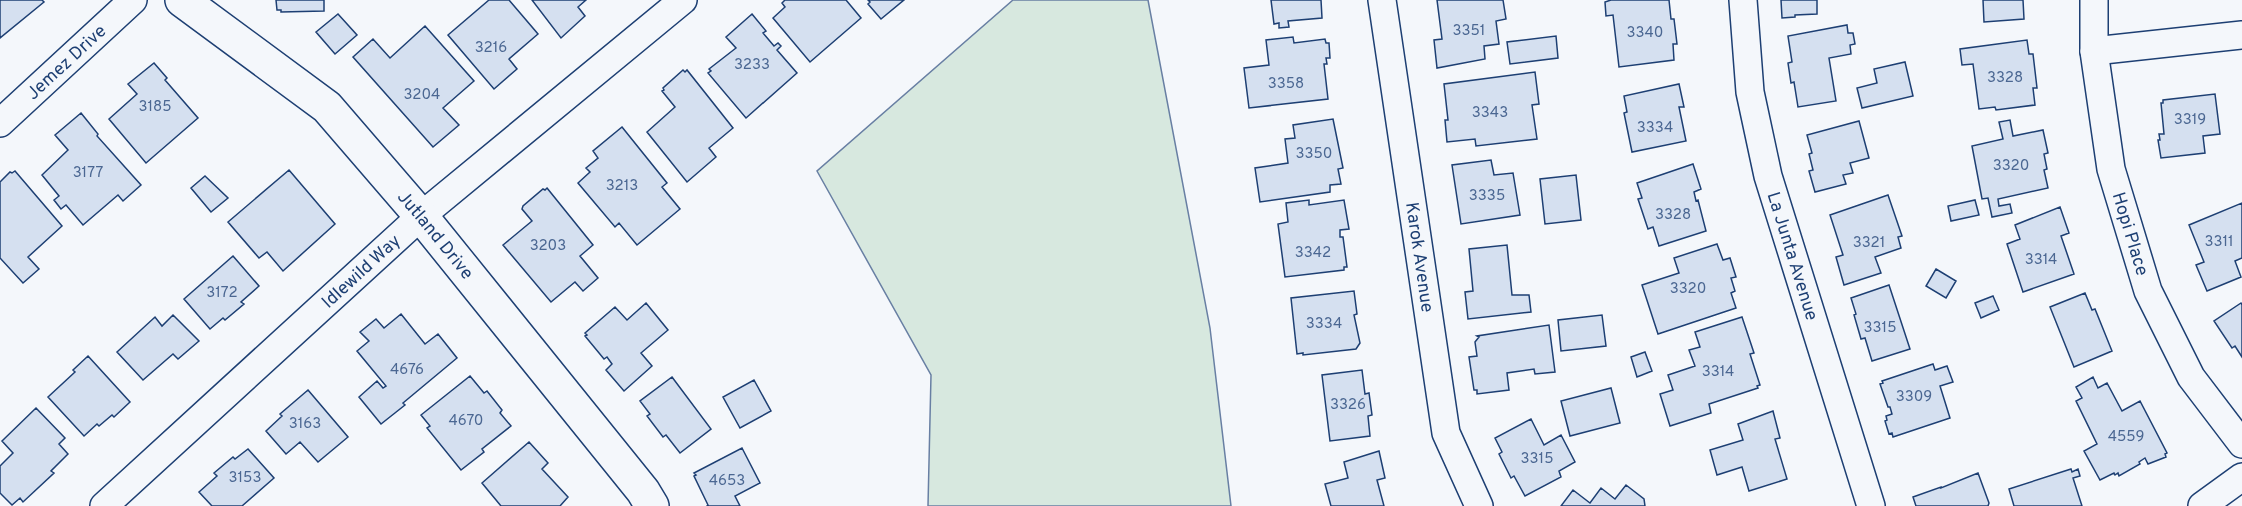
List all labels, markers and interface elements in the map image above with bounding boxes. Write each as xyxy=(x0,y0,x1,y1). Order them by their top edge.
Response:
street label: Jemez Drive xyxy=(22,20,112,106)
house number: 3351 xyxy=(1453,22,1485,41)
house number: 3340 xyxy=(1626,24,1664,43)
house number: 3216 xyxy=(475,39,507,58)
house number: 3233 xyxy=(734,56,770,75)
house number: 3328 xyxy=(1987,69,2023,88)
house number: 3358 xyxy=(1268,75,1304,94)
house number: 3204 xyxy=(404,86,440,105)
house number: 3185 xyxy=(138,98,172,117)
house number: 3343 xyxy=(1472,104,1508,123)
house number: 3319 xyxy=(2174,111,2206,130)
house number: 3334 xyxy=(1637,119,1673,138)
house number: 3350 xyxy=(1296,145,1332,164)
house number: 3320 xyxy=(1993,157,2029,176)
house number: 3177 xyxy=(73,164,104,183)
house number: 3213 xyxy=(606,177,638,196)
street label: Jutland Drive xyxy=(391,187,478,285)
house number: 3335 xyxy=(1469,187,1505,206)
street label: La Junta Avenue xyxy=(1761,189,1822,324)
street label: Hopi Place xyxy=(2106,190,2153,279)
street label: Karok Avenue xyxy=(1399,201,1438,314)
house number: 3328 xyxy=(1655,206,1691,225)
street label: Idlewild Way xyxy=(317,230,406,314)
house number: 3311 xyxy=(2204,233,2234,252)
house number: 3321 xyxy=(1853,234,1885,253)
house number: 3203 xyxy=(530,237,566,256)
house number: 3342 xyxy=(1295,244,1331,263)
house number: 3314 xyxy=(2025,251,2057,270)
house number: 3320 xyxy=(1670,280,1706,299)
house number: 3172 xyxy=(206,284,238,303)
house number: 3334 xyxy=(1306,315,1342,334)
house number: 3315 xyxy=(1864,319,1896,338)
house number: 4676 xyxy=(390,361,424,380)
house number: 3314 xyxy=(1702,363,1734,382)
house number: 3309 xyxy=(1896,388,1932,407)
house number: 3326 xyxy=(1330,396,1366,415)
house number: 4670 xyxy=(449,412,483,431)
house number: 3163 xyxy=(289,415,321,434)
house number: 4559 xyxy=(2108,428,2144,447)
house number: 3315 xyxy=(1521,450,1553,469)
house number: 3153 xyxy=(229,469,261,488)
house number: 4653 xyxy=(709,472,745,491)

